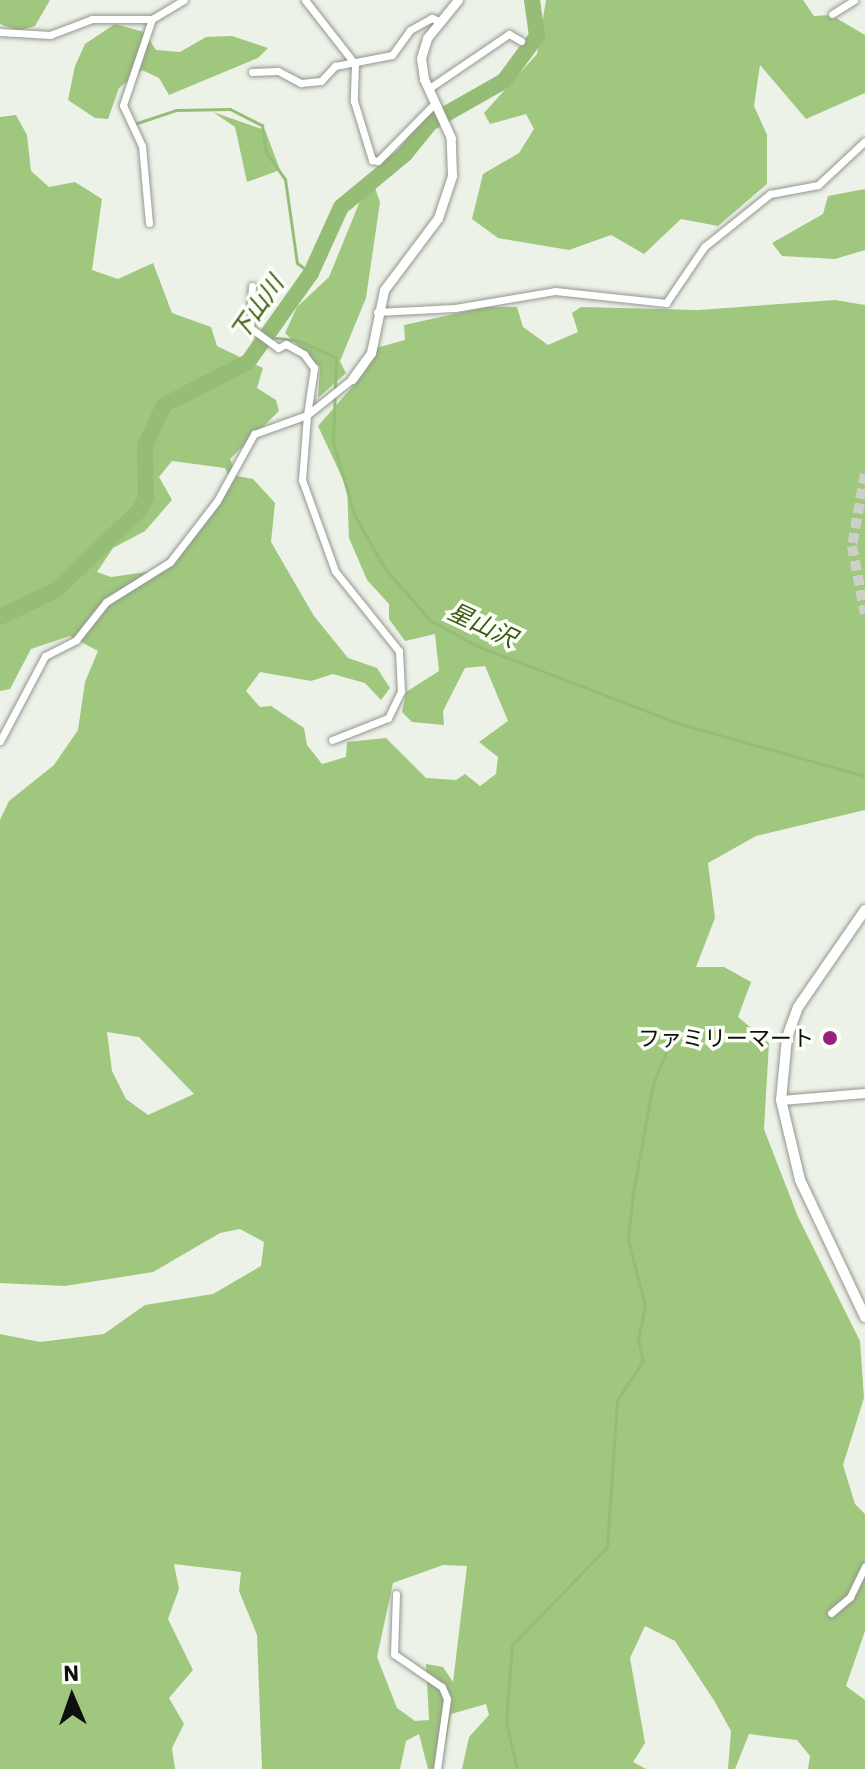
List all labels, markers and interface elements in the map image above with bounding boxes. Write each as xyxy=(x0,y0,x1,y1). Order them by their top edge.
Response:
water label: 下山川 xyxy=(225,270,289,346)
water label: 星山沢 xyxy=(443,597,521,653)
place label: ファミリーマート xyxy=(638,1025,814,1051)
marker: ファミリーマート xyxy=(821,1029,839,1047)
north arrow xyxy=(32,1657,112,1737)
text: N xyxy=(63,1658,80,1687)

